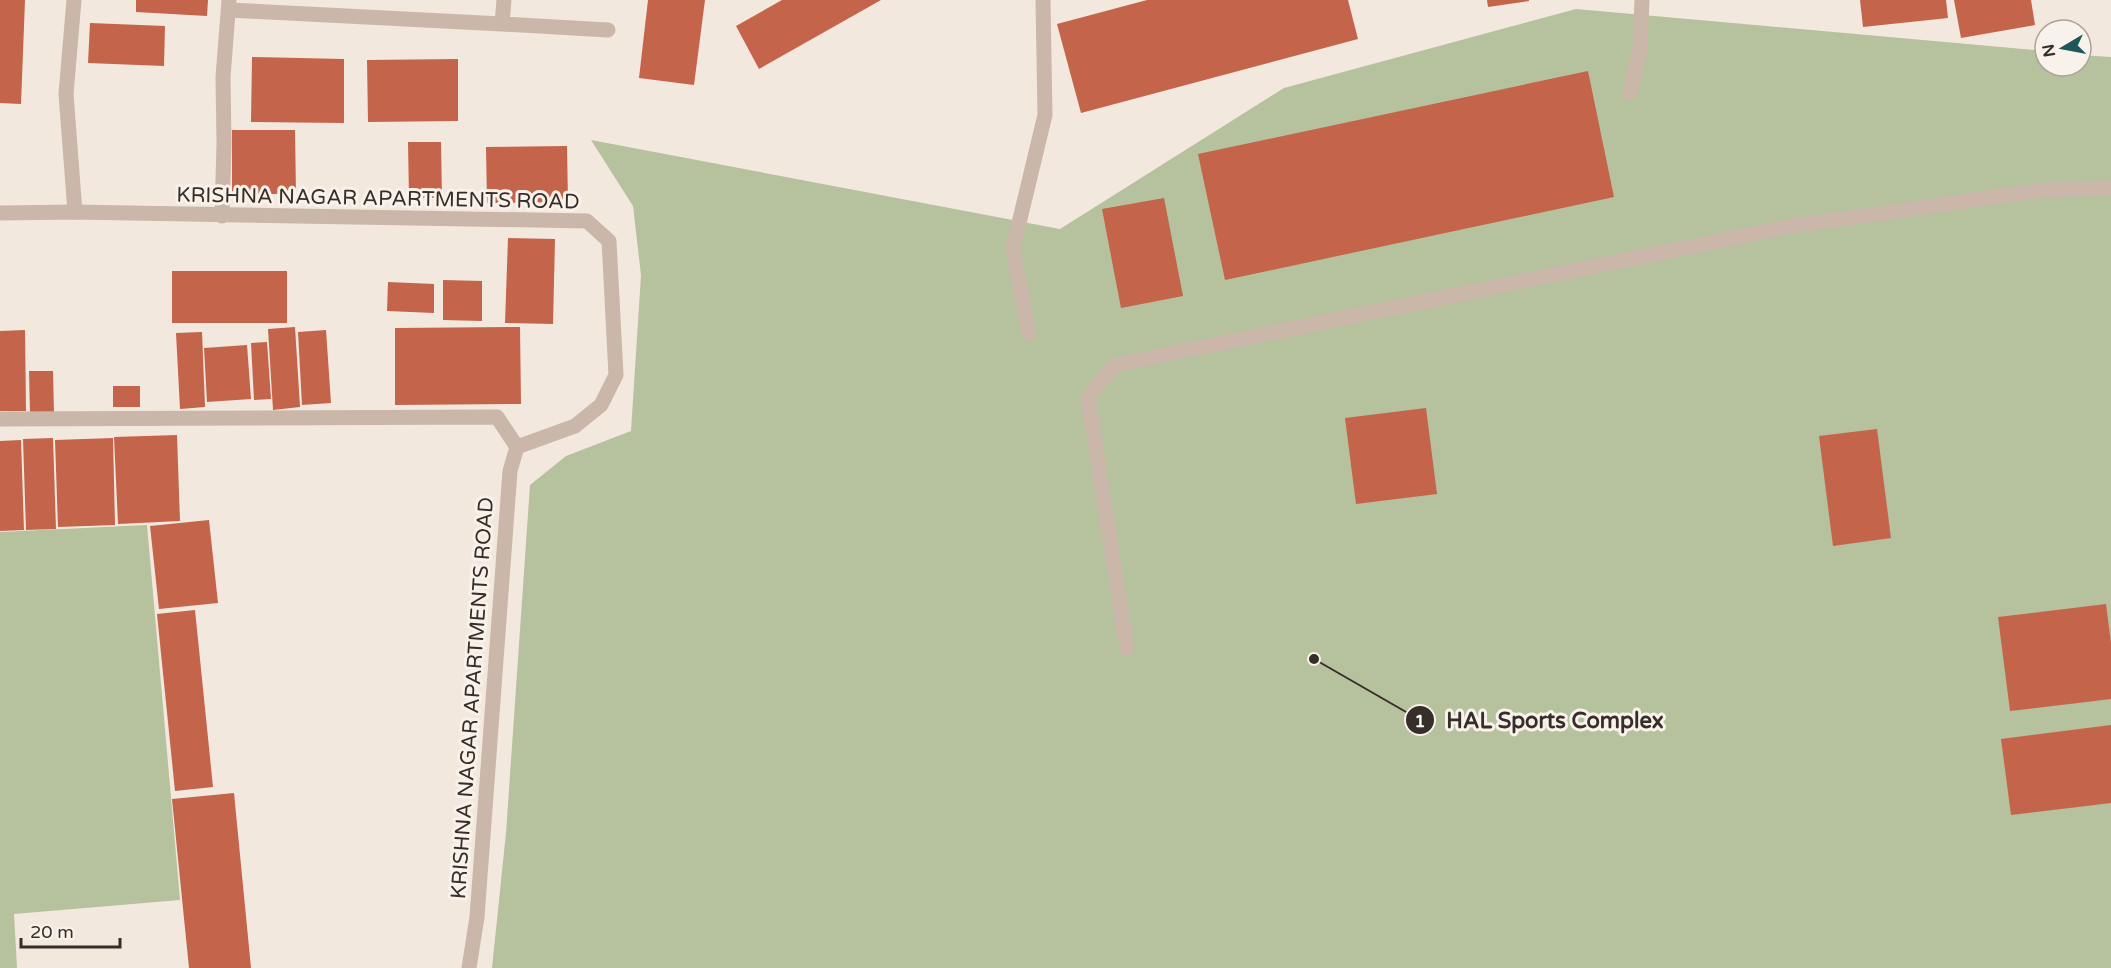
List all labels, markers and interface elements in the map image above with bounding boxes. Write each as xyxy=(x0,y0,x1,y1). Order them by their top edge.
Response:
north arrow xyxy=(2033,18,2093,78)
text: N xyxy=(2038,42,2060,58)
street label: KRISHNA NAGAR APARTMENTS ROAD xyxy=(176,182,580,215)
street label: KRISHNA NAGAR APARTMENTS ROAD xyxy=(446,496,499,900)
callout: HAL Sports Complex xyxy=(1405,700,1676,740)
text: HAL Sports Complex xyxy=(1446,708,1664,734)
text: 1 xyxy=(1414,710,1426,732)
scale bar xyxy=(21,911,120,949)
text: 20 m xyxy=(30,921,74,943)

